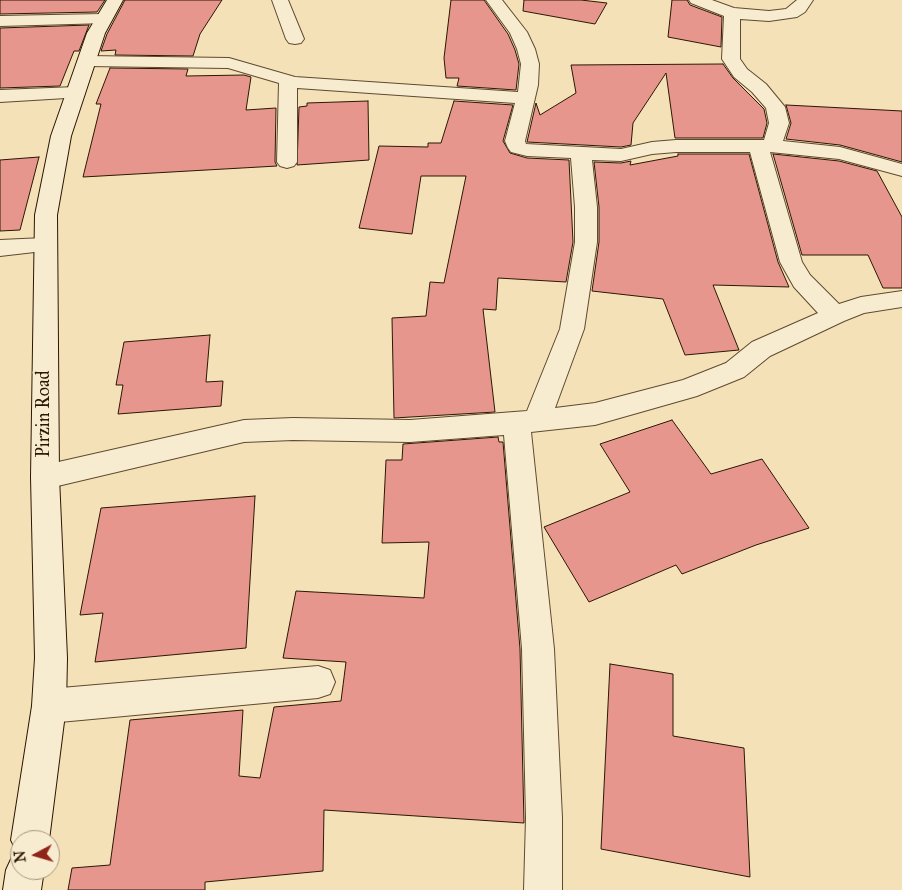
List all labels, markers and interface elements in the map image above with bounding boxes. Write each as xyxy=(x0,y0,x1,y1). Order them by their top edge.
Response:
street label: Pirzin Road xyxy=(34,370,56,458)
north arrow xyxy=(10,830,60,880)
text: N xyxy=(12,850,30,863)

